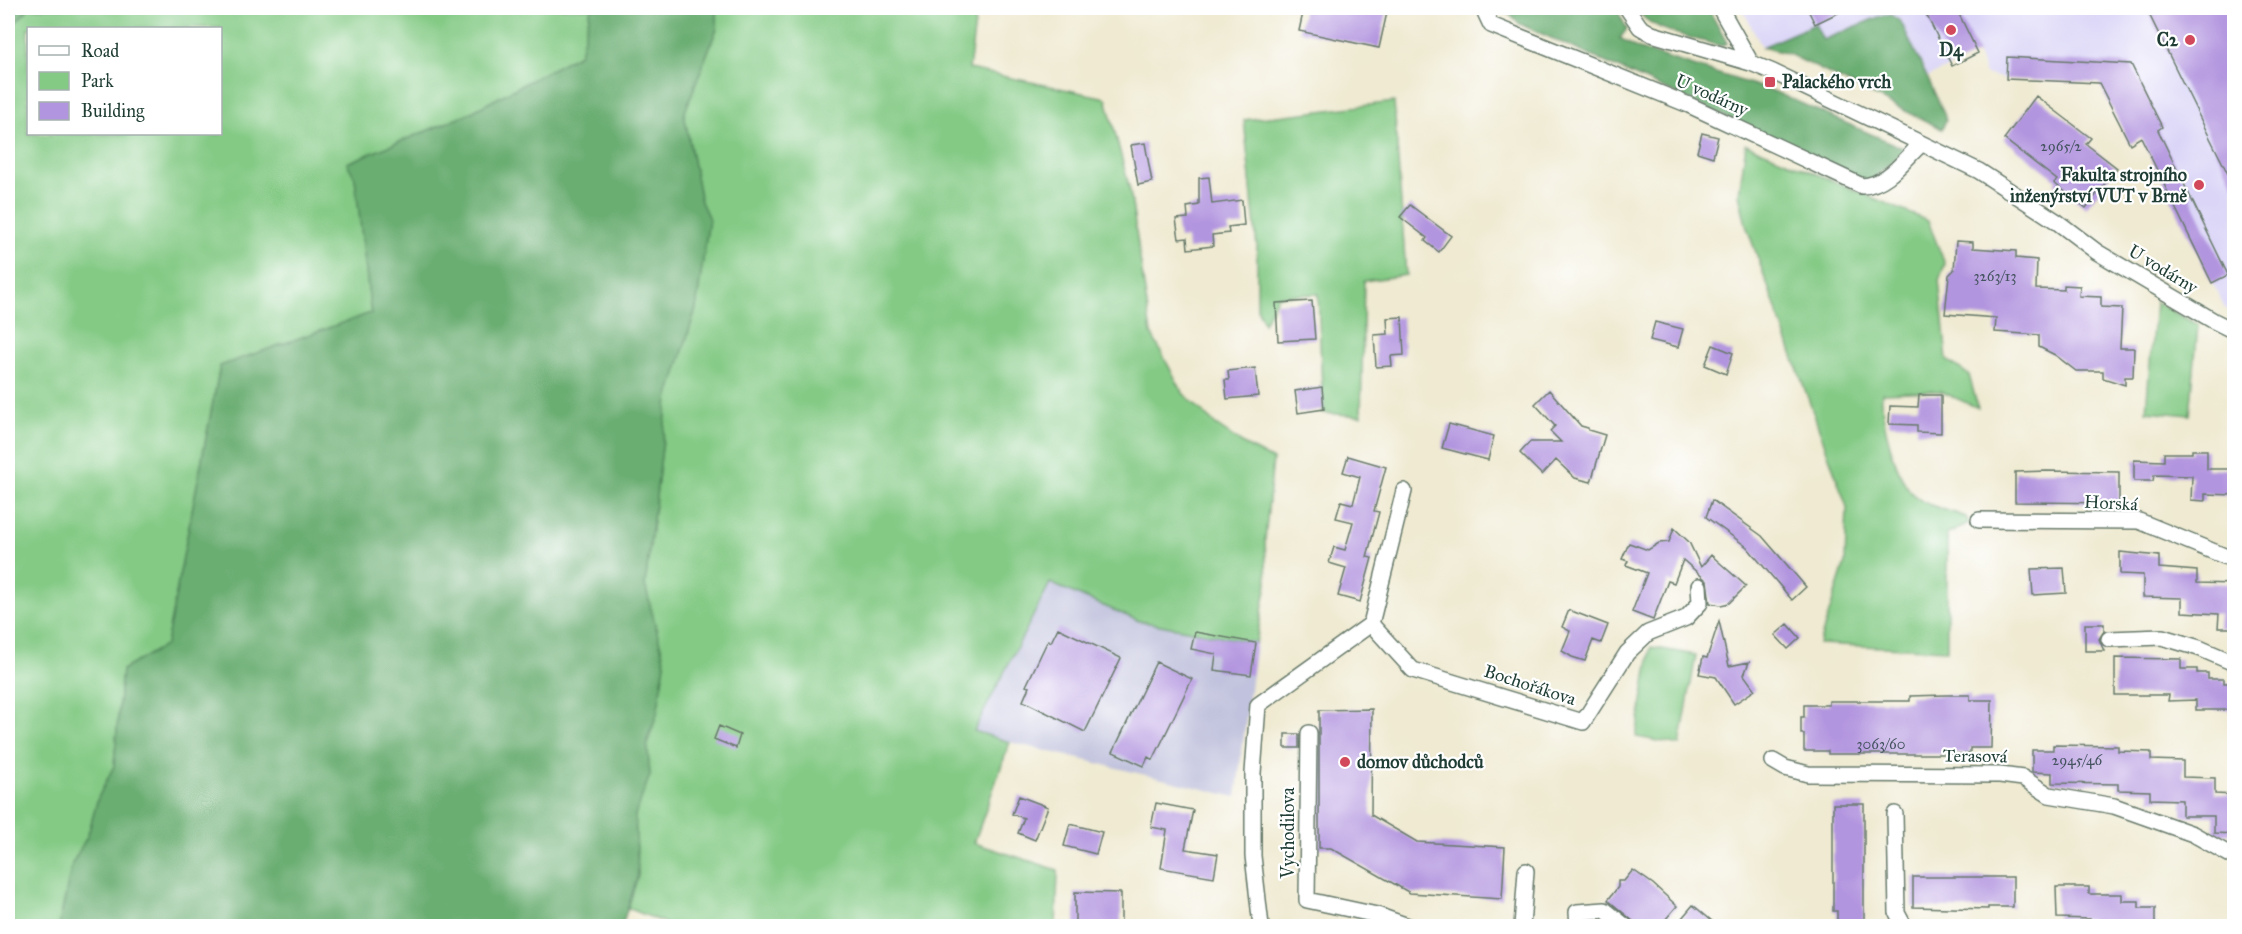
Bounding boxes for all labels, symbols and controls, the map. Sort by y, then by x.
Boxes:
marker: D4 [1944,23,1958,37]
legend [27,27,222,135]
place label: C2 [2157,29,2179,51]
marker: C2 [2183,33,2197,47]
place label: D4 [1939,39,1964,62]
text: Road [81,40,119,62]
street label: U vodárny [1672,69,1752,121]
text: Park [81,70,114,92]
place label: Palackého vrch [1782,71,1892,93]
marker: Palackého vrch [1763,75,1777,89]
text: Building [81,100,145,123]
house number: 2965/2 [2040,137,2082,155]
place label: Fakulta strojního inženýrství VUT v Brně [2010,164,2187,208]
marker: Fakulta strojního inženýrství VUT v Brně [2192,178,2206,192]
street label: U vodárny [2124,240,2202,299]
house number: 3263/13 [1973,267,2017,285]
street label: Horská [2084,491,2139,515]
street label: Bochořákova [1481,660,1579,710]
house number: 3063/60 [1857,735,1905,753]
street label: Terasová [1943,744,2008,768]
place label: domov důchodců [1357,751,1484,773]
house number: 2945/46 [2052,751,2103,769]
marker: domov důchodců [1338,755,1352,769]
street label: Vychodilova [1277,787,1299,880]

